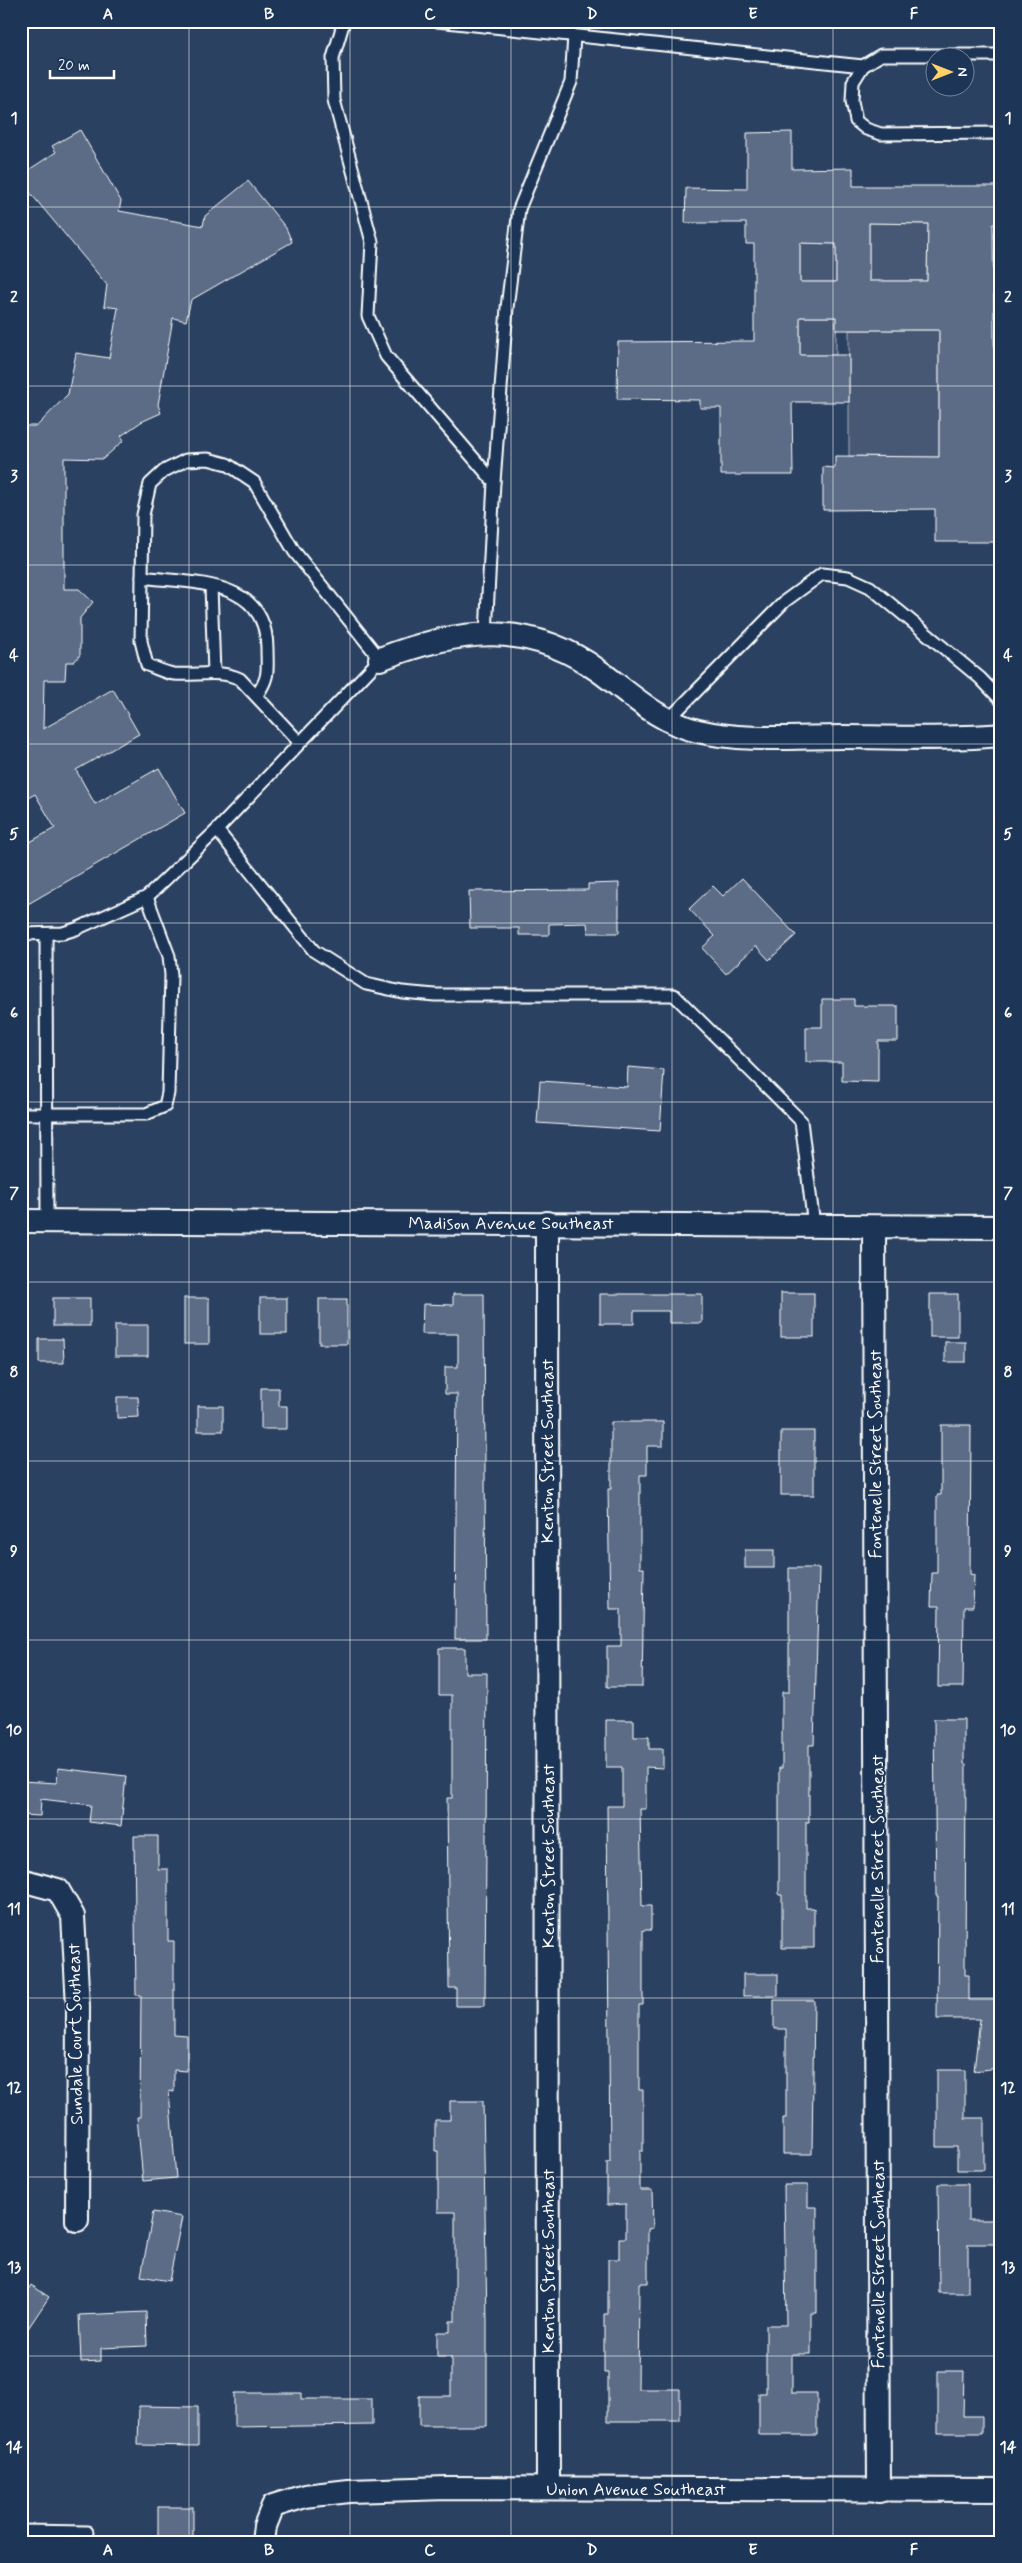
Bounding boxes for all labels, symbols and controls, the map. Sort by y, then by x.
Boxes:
text: A [103,4,113,25]
text: B [264,4,274,25]
text: C [424,4,436,25]
text: D [586,4,598,25]
text: E [748,4,758,25]
text: F [910,4,919,25]
scale bar [50,48,114,80]
north arrow [924,48,974,98]
text: 20 m [58,56,90,76]
text: N [953,67,971,77]
text: 1 [10,108,18,129]
text: 1 [1004,108,1012,129]
text: 2 [10,287,18,308]
text: 2 [1004,287,1012,308]
text: 3 [10,466,18,487]
text: 3 [1004,466,1012,487]
text: 4 [9,645,19,666]
text: 4 [1003,645,1013,666]
text: 5 [9,824,19,845]
text: 5 [1003,824,1013,845]
text: 6 [10,1003,18,1024]
text: 6 [1004,1003,1012,1024]
text: 7 [9,1183,19,1204]
text: 7 [1003,1183,1013,1204]
street label: Madison Avenue Southeast [408,1212,614,1236]
street label: Fontenelle Street Southeast [864,1349,888,1558]
street label: Kenton Street Southeast [536,1358,560,1543]
text: 8 [9,1362,19,1383]
text: 8 [1003,1362,1013,1383]
text: 9 [10,1541,18,1562]
text: 9 [1004,1541,1012,1562]
text: 10 [6,1720,22,1741]
text: 10 [1000,1720,1016,1741]
street label: Fontenelle Street Southeast [866,1754,890,1963]
street label: Kenton Street Southeast [537,1763,561,1948]
text: 11 [7,1899,21,1920]
text: 11 [1001,1899,1015,1920]
street label: Sundale Court Southeast [62,1942,90,2125]
text: 12 [6,2078,22,2099]
text: 12 [1000,2078,1016,2099]
street label: Fontenelle Street Southeast [867,2159,891,2368]
street label: Kenton Street Southeast [537,2168,561,2353]
text: 13 [7,2257,21,2278]
text: 13 [1001,2257,1015,2278]
text: 14 [6,2437,23,2458]
text: 14 [1000,2437,1017,2458]
street label: Union Avenue Southeast [546,2478,726,2502]
text: A [103,2540,113,2561]
text: B [264,2540,274,2561]
text: C [424,2540,436,2561]
text: D [586,2540,598,2561]
text: E [748,2540,758,2561]
text: F [910,2540,919,2561]

